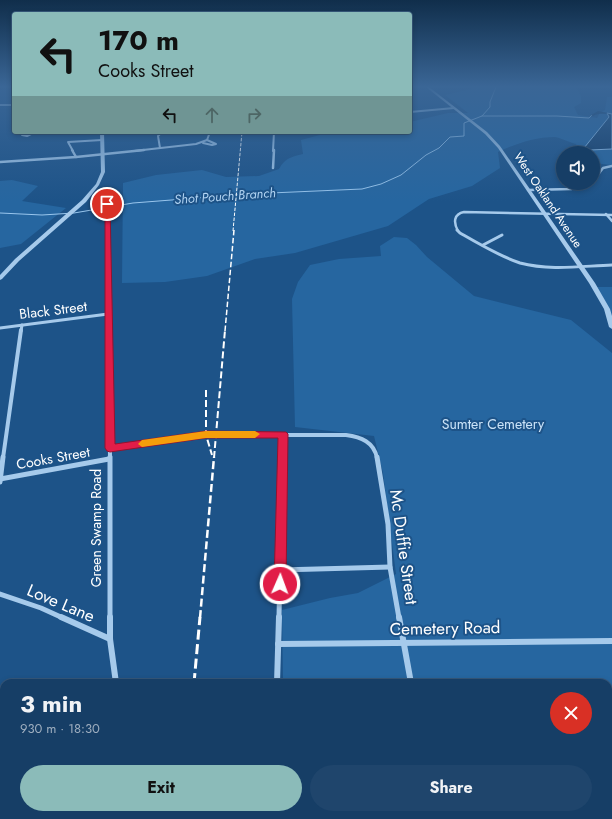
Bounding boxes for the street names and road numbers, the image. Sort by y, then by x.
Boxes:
street label: West Oakland Avenue [509,149,587,251]
street label: Black Street [18,296,89,324]
street label: Cooks Street [15,442,92,474]
street label: Green Swamp Road [86,469,106,587]
street label: Mc Duffie Street [384,488,424,606]
street label: Love Lane [24,578,99,628]
street label: Cemetery Road [389,615,501,641]

